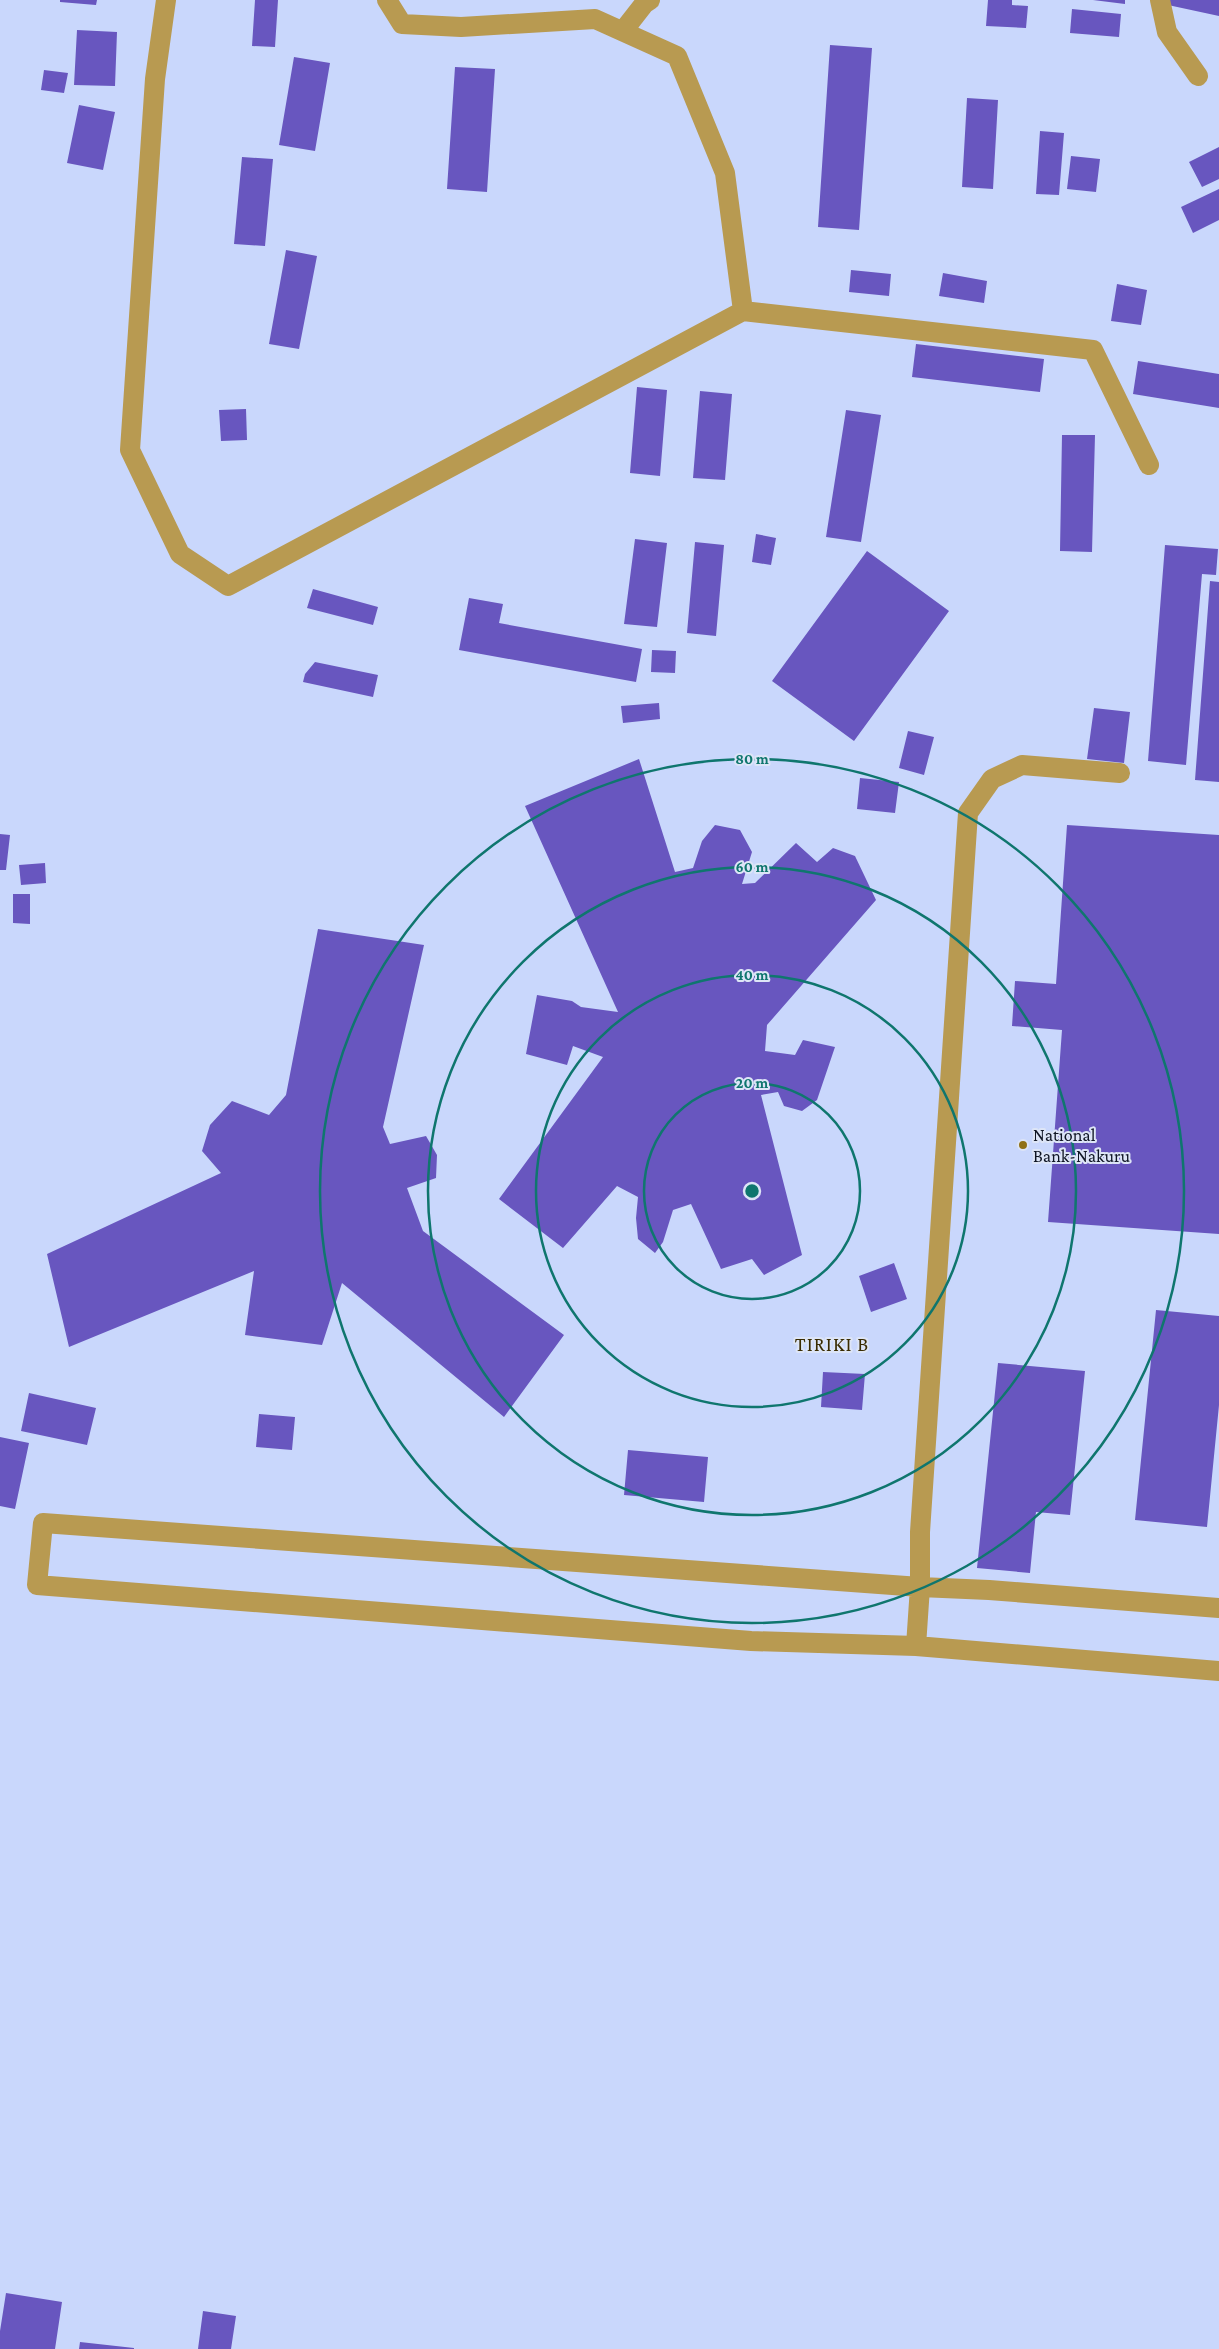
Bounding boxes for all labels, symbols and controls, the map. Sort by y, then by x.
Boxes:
text: 80 m [735,751,769,767]
text: 60 m [736,859,769,875]
text: 40 m [736,967,769,983]
text: 20 m [736,1075,768,1091]
place label: National Bank-Nakuru [1033,1125,1130,1166]
marker: National Bank-Nakuru [1017,1139,1029,1151]
centre of rings [743,1182,761,1200]
district label: TIRIKI B [795,1333,869,1355]

